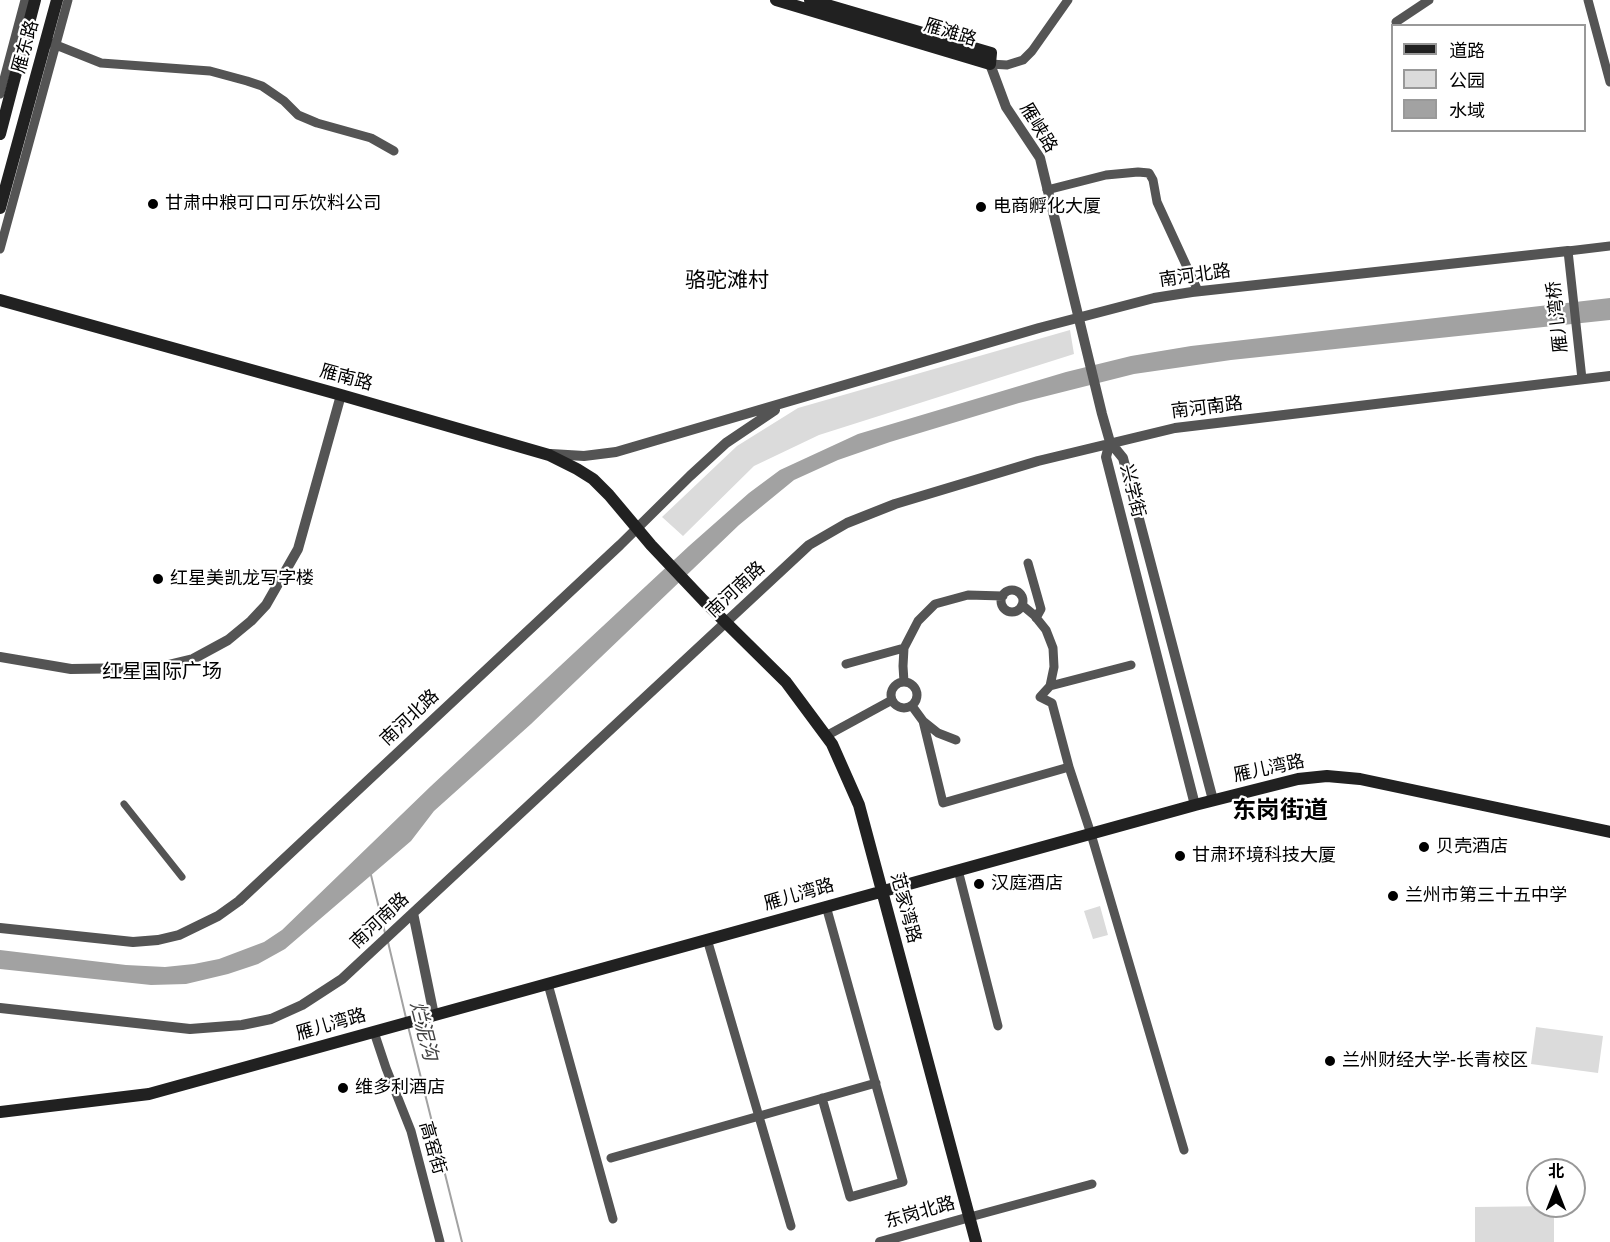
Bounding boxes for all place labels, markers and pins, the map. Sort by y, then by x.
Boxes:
place label: 甘肃中粮可口可乐饮料公司 [165,193,381,215]
place label: 电商孵化大厦 [993,196,1101,218]
marker: 甘肃中粮可口可乐饮料公司 [146,197,160,211]
marker: 电商孵化大厦 [974,200,988,214]
place label: 红星美凯龙写字楼 [170,568,314,590]
marker: 红星美凯龙写字楼 [151,572,165,586]
place label: 贝壳酒店 [1436,836,1508,858]
marker: 贝壳酒店 [1417,840,1431,854]
place label: 甘肃环境科技大厦 [1192,845,1336,867]
marker: 甘肃环境科技大厦 [1173,849,1187,863]
place label: 汉庭酒店 [991,873,1063,895]
marker: 汉庭酒店 [972,877,986,891]
place label: 兰州市第三十五中学 [1405,885,1567,907]
marker: 兰州市第三十五中学 [1386,889,1400,903]
place label: 兰州财经大学-长青校区 [1342,1050,1528,1072]
marker: 兰州财经大学-长青校区 [1323,1054,1337,1068]
place label: 维多利酒店 [355,1077,445,1099]
marker: 维多利酒店 [336,1081,350,1095]

